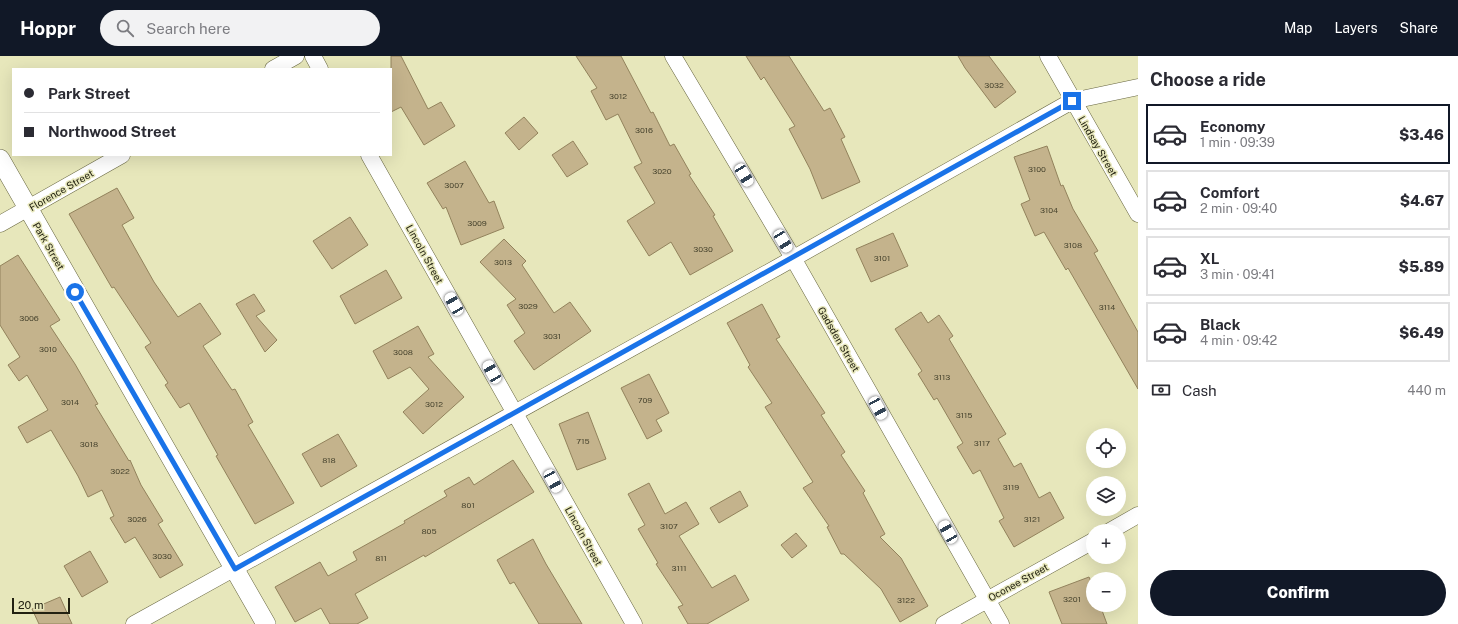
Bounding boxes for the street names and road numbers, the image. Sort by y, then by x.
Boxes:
street label: Lindsay Street [1076,114,1120,178]
street label: Florence Street [27,167,95,213]
street label: Park Street [31,220,67,272]
street label: Lincoln Street [404,222,446,286]
street label: Gadsden Street [816,304,862,374]
street label: Lincoln Street [563,504,605,568]
street label: Oconee Street [986,560,1050,603]

